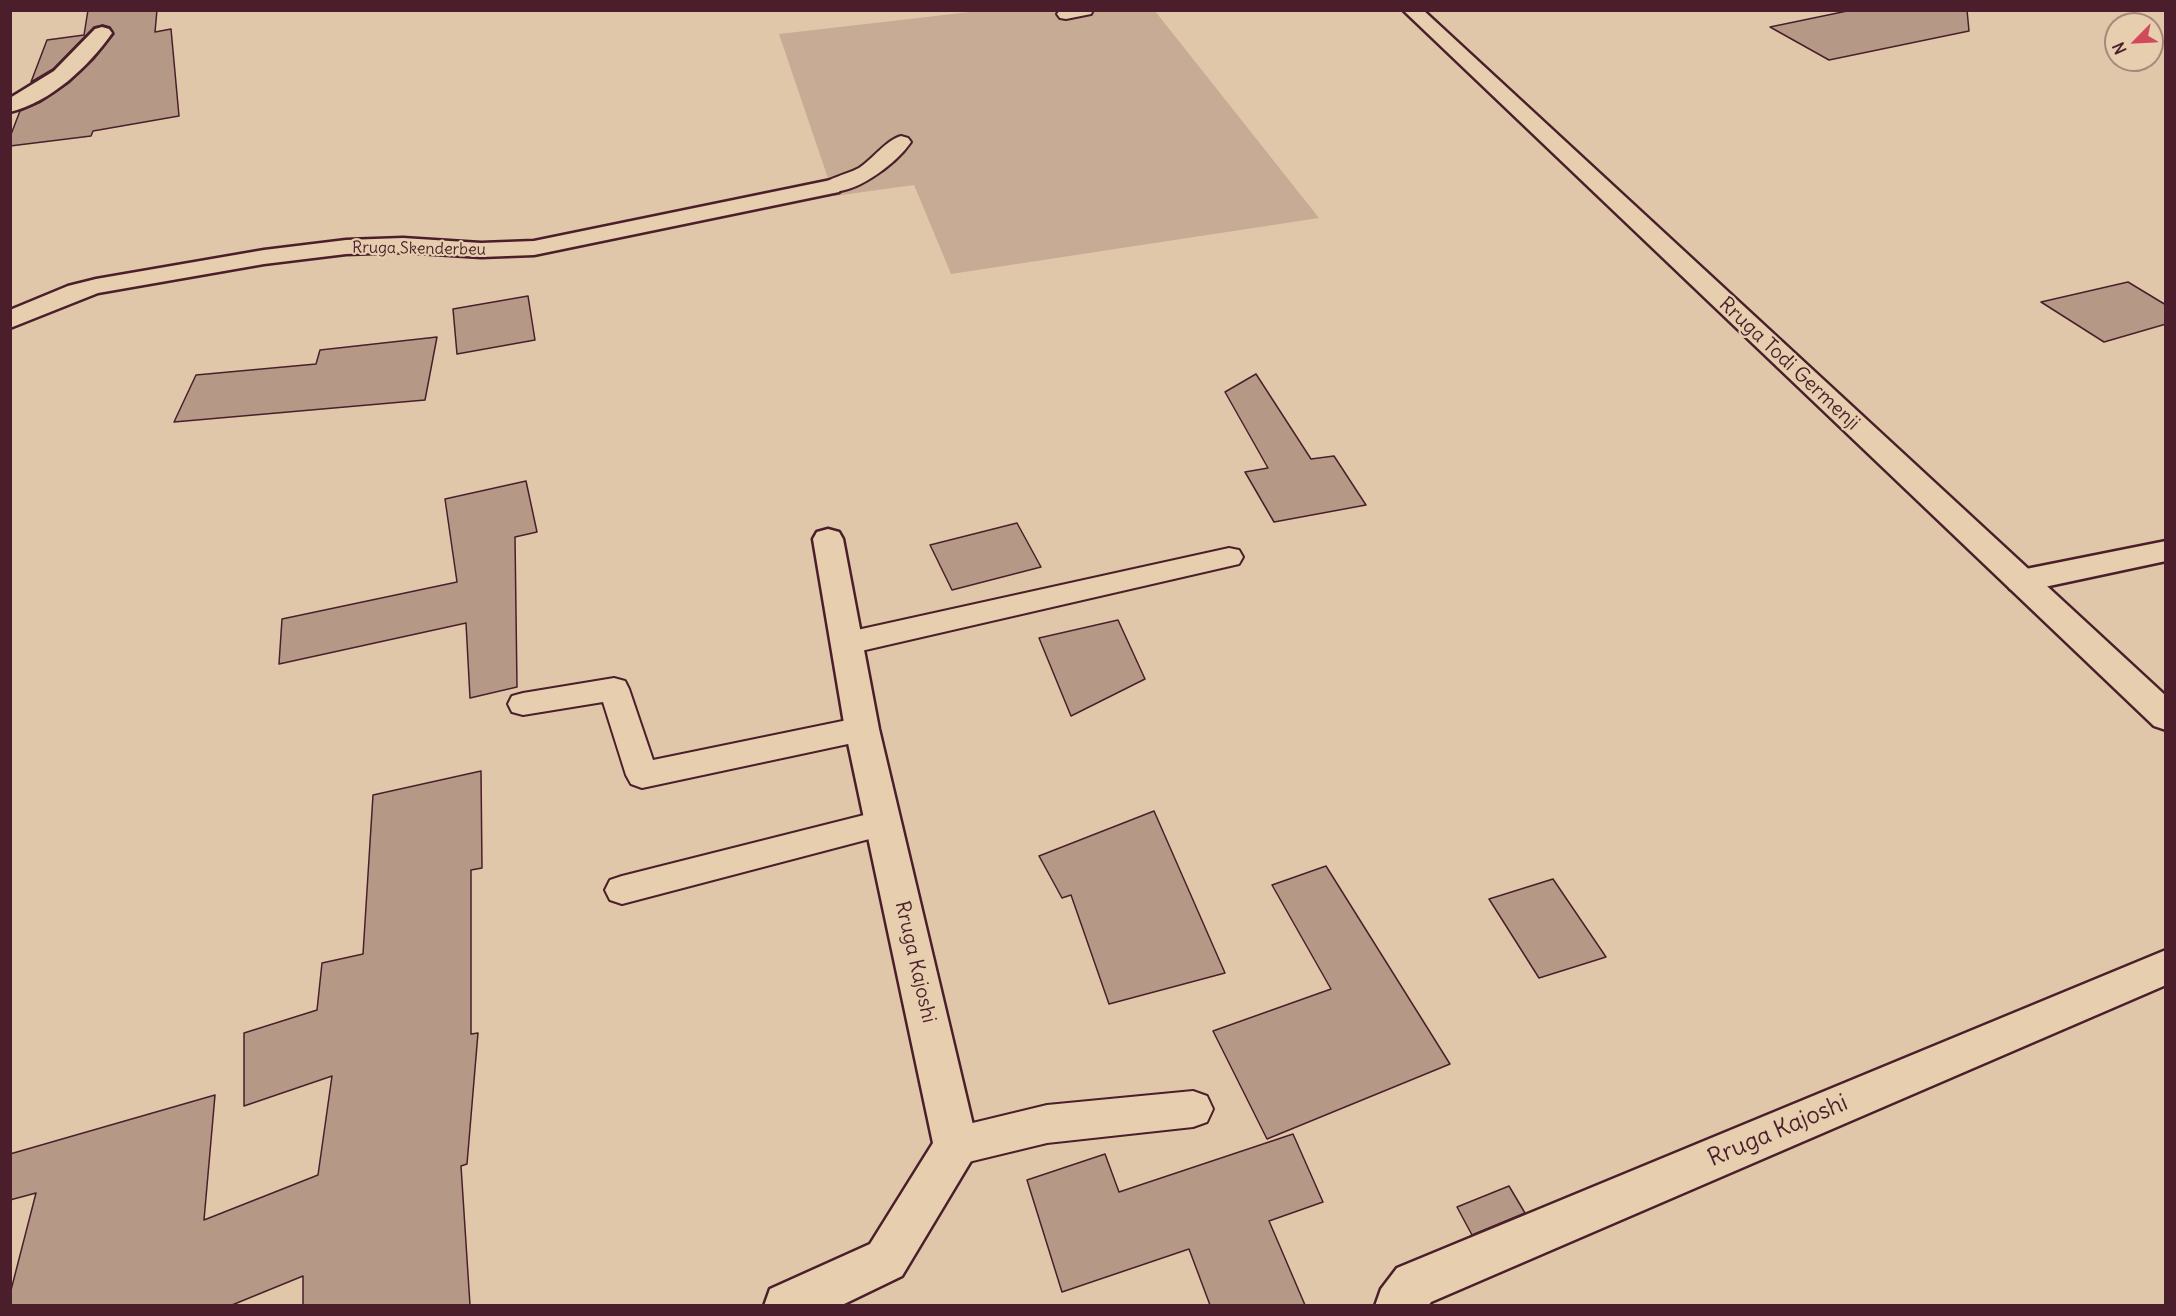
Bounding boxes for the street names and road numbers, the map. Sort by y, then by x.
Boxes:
street label: Rruga Skenderbeu [352,238,486,260]
street label: Rruga Todi Germenji [1714,293,1864,435]
street label: Rruga Kajoshi [889,899,941,1025]
street label: Rruga Kajoshi [1704,1089,1852,1173]

